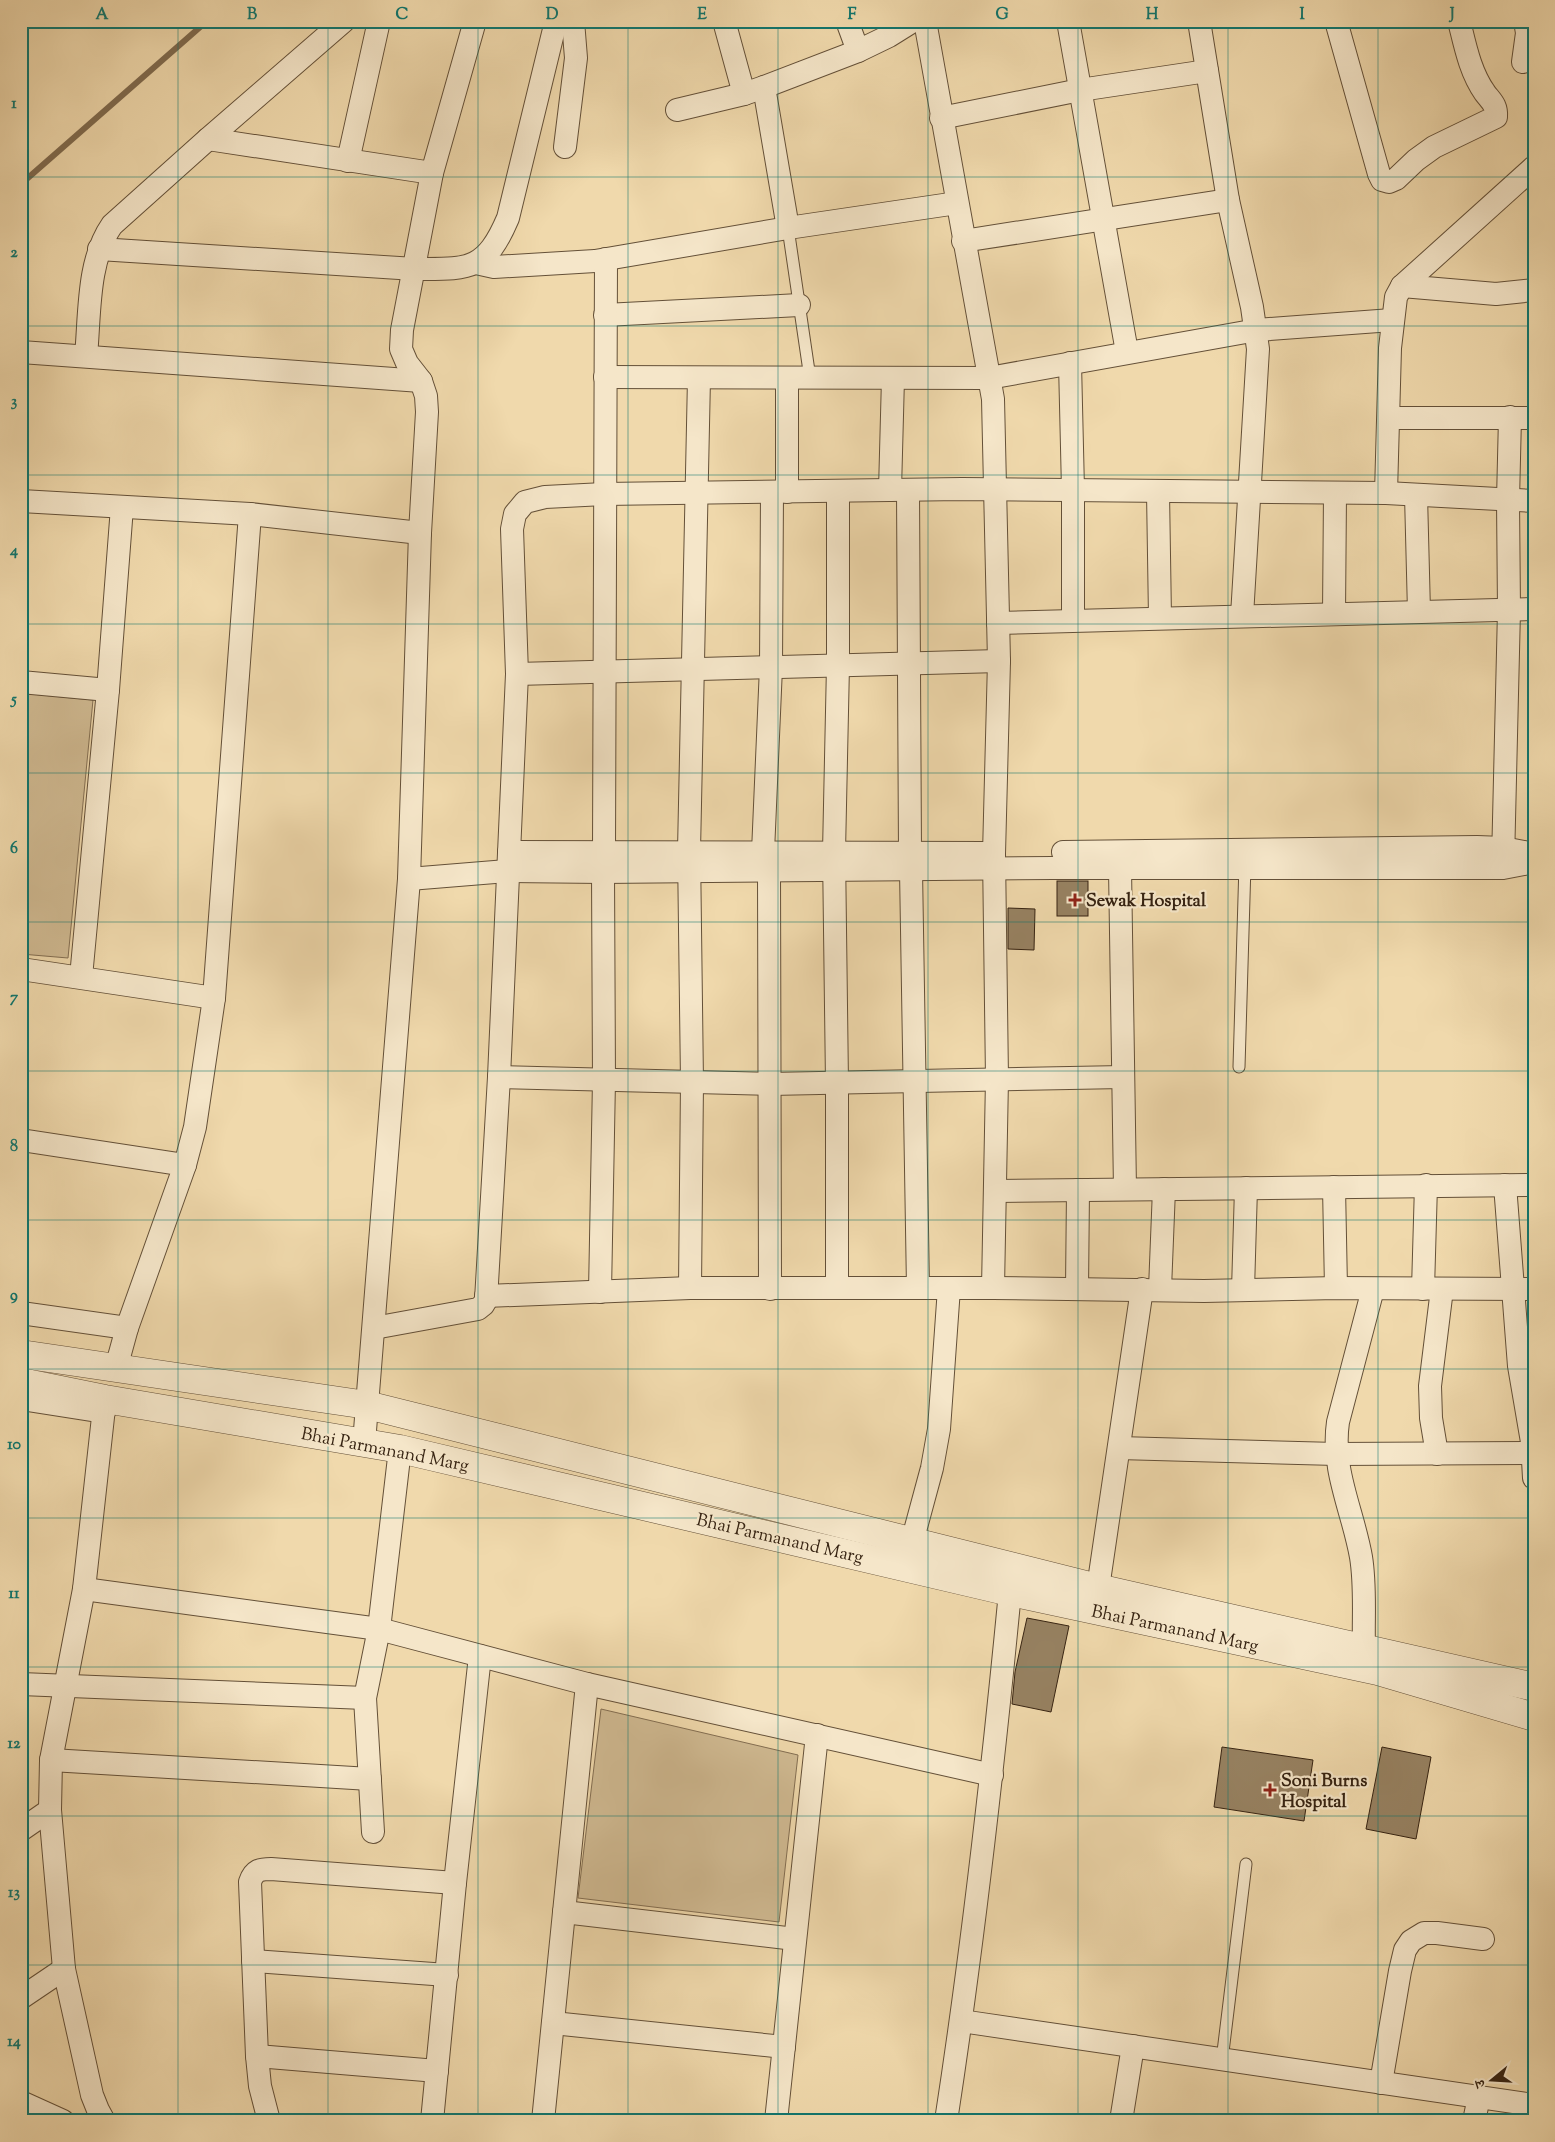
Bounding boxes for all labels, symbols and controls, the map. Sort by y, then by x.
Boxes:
text: A [96,4,109,27]
text: B [247,4,257,27]
text: C [396,4,409,27]
text: D [546,4,559,27]
text: E [697,4,707,27]
text: F [848,4,857,27]
text: G [995,4,1009,27]
text: H [1146,4,1159,27]
text: I [1299,4,1305,27]
text: J [1448,4,1455,27]
text: 1 [11,93,17,116]
text: 2 [10,242,18,265]
text: 3 [11,391,18,414]
text: 4 [9,540,18,563]
text: 5 [9,689,17,712]
text: 6 [10,838,18,861]
place label: Sewak Hospital [1086,889,1207,915]
marker: Sewak Hospital [1068,893,1082,907]
text: 7 [10,987,19,1010]
text: 8 [10,1136,18,1159]
text: 9 [10,1285,18,1308]
street label: Bhai Parmanand Marg [298,1422,471,1480]
text: 10 [7,1434,21,1457]
street label: Bhai Parmanand Marg [694,1508,866,1572]
text: 11 [9,1583,20,1606]
street label: Bhai Parmanand Marg [1089,1600,1261,1660]
text: 12 [8,1733,21,1756]
place label: Soni Burns Hospital [1281,1769,1367,1816]
marker: Soni Burns Hospital [1263,1783,1277,1797]
text: 13 [8,1882,20,1905]
text: 14 [7,2031,21,2054]
north arrow [1468,2054,1518,2104]
text: उ [1471,2076,1492,2091]

